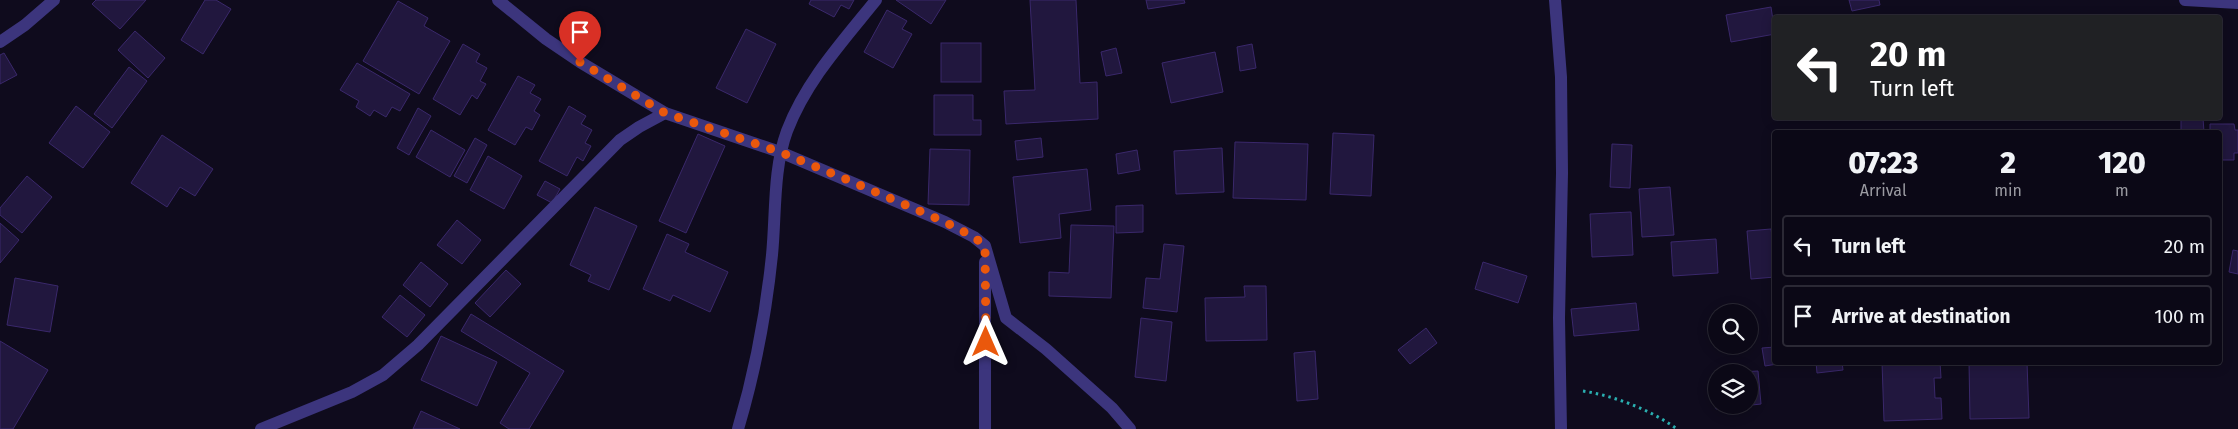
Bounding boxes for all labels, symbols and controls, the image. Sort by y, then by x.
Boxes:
pin [559,11,601,62]
icon: arrive [566,18,594,46]
text: 20 m [1870,33,1946,75]
icon: left [1787,35,1852,100]
text: Turn left [1870,75,1954,102]
text: 07:23 [1848,145,1918,181]
text: 2 [2000,145,2016,181]
text: 120 [2098,145,2146,181]
text: Arrival [1860,181,1907,200]
text: min [1994,181,2022,200]
text: m [2115,181,2129,200]
icon: left [1789,232,1817,260]
text: Turn left [1832,235,1906,258]
text: 20 m [2164,235,2205,258]
icon: arrive [1789,302,1817,330]
map controls [1708,304,1758,414]
button: search [1708,304,1758,354]
text: Arrive at destination [1832,305,2011,328]
text: 100 m [2154,305,2205,328]
position arrow [959,315,1011,367]
button: layers [1708,364,1758,414]

